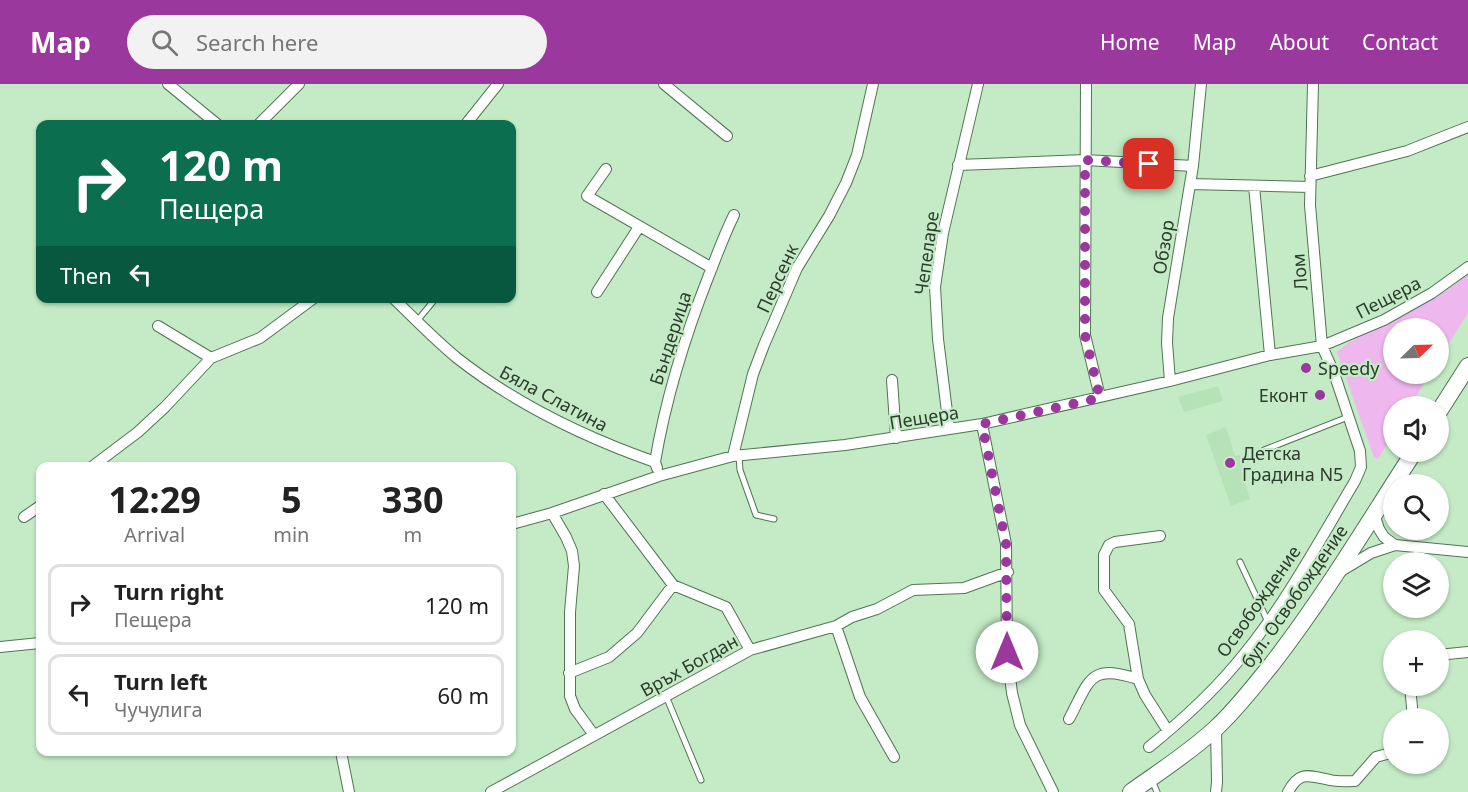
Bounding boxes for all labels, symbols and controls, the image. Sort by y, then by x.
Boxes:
search box [127,15,547,69]
text: Map [30,23,91,61]
icon: search [148,26,181,59]
text: Search here [196,27,318,57]
text: Home [1100,28,1160,56]
text: Map [1193,28,1236,56]
text: About [1269,28,1329,56]
text: Contact [1362,28,1438,56]
text: 120 m [159,136,283,193]
pin [1123,138,1174,189]
icon: right [60,144,138,222]
icon: arrive [1132,147,1165,180]
text: Пещера [159,190,264,227]
street label: Чепеларе [908,210,944,296]
street label: Обзор [1147,218,1179,276]
street label: Персенк [751,239,804,316]
street label: Лом [1285,252,1313,292]
icon: left [124,258,157,291]
text: Then [60,260,112,290]
street label: Пещера [1351,270,1425,324]
street label: Бъндерица [644,288,696,388]
north arrow [1383,318,1449,384]
map controls [1383,318,1449,774]
place label: Speedy [1318,356,1380,380]
street label: Бяла Слатина [496,359,612,437]
marker: Speedy [1299,361,1313,375]
place label: Еконт [1259,383,1309,407]
marker: Еконт [1313,388,1327,402]
button: sound [1383,396,1449,462]
street label: Пещера [887,400,961,434]
place label: Детска Градина N5 [1242,441,1343,486]
marker: Детска Градина N5 [1223,456,1237,470]
button: search [1383,474,1449,540]
text: 12:29 [108,475,201,524]
text: 5 [281,475,302,524]
text: 330 [382,475,444,524]
street label: бул. Освобождение [1236,520,1352,672]
text: Arrival [124,521,185,548]
text: min [273,521,309,548]
text: m [403,521,422,548]
street label: Освобождение [1212,541,1304,661]
button: layers [1383,552,1449,618]
text: Turn right [114,576,224,606]
icon: right [63,588,96,621]
text: 120 m [425,590,489,620]
text: Пещера [114,606,192,633]
position arrow [975,620,1039,684]
street label: Връх Богдан [636,628,742,702]
button: + [1383,630,1449,696]
text: Turn left [114,666,208,696]
icon: left [63,678,96,711]
text: 60 m [438,680,489,710]
text: Чучулига [114,696,203,723]
button: − [1383,708,1449,774]

